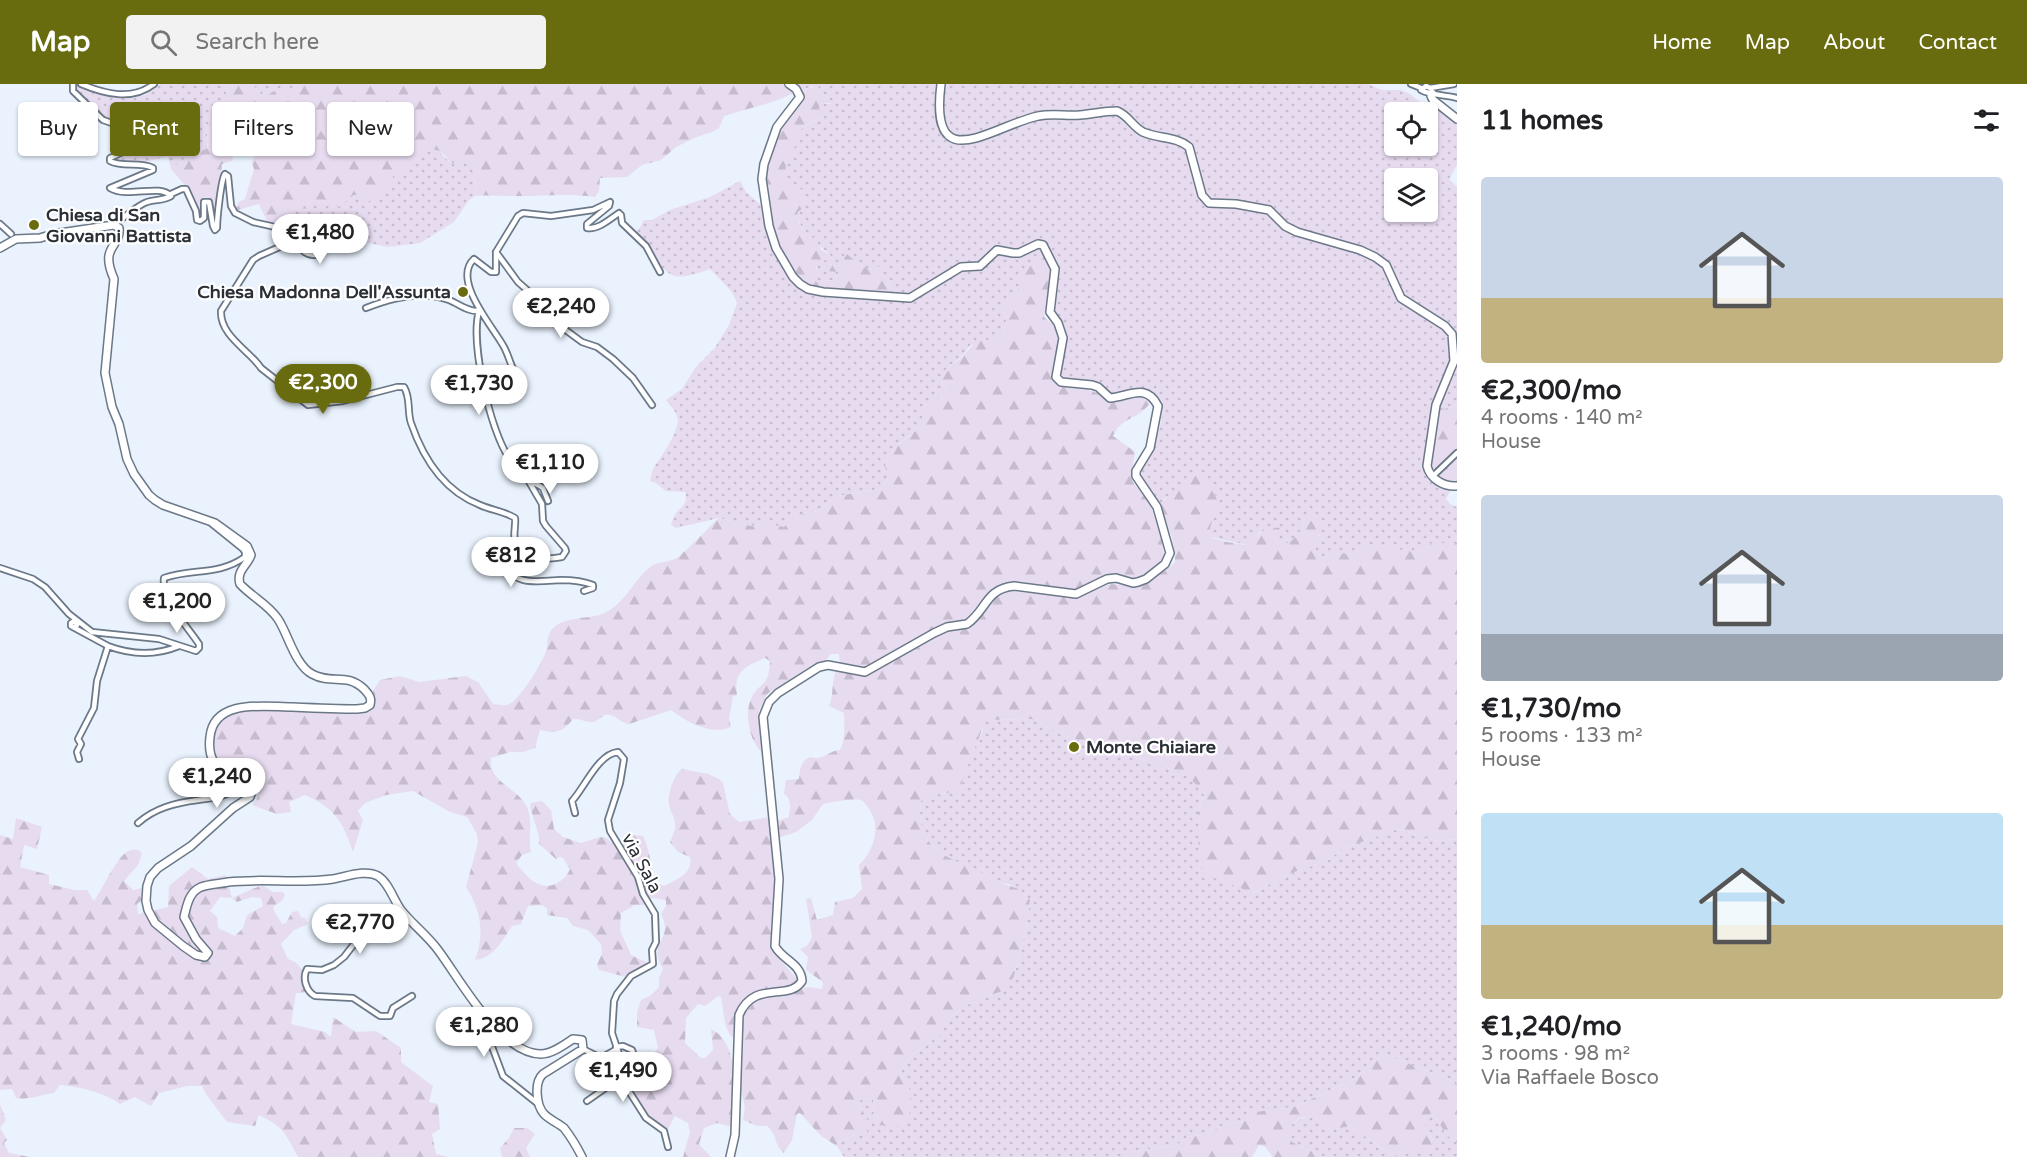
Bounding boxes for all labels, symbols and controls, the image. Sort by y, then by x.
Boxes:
search box [126,15,546,69]
text: Map [30,25,90,59]
icon: search [147,26,180,59]
text: Search here [195,29,319,55]
text: Home [1652,30,1712,55]
text: Map [1745,30,1790,55]
text: About [1823,30,1885,55]
text: Contact [1918,30,1997,55]
chip: Buy [18,102,98,156]
chip: Rent [110,102,200,156]
chip: Filters [212,102,315,156]
chip: New [327,102,414,156]
map controls [1384,102,1438,222]
button: locate [1384,102,1438,156]
icon: filters [1970,104,2003,137]
text: 11 homes [1481,105,1603,136]
button: layers [1384,168,1438,222]
place label: Chiesa di San Giovanni Battista [46,204,192,247]
pin: €1,480 [271,214,369,265]
icon: home [1688,216,1796,324]
marker: Chiesa di San Giovanni Battista [27,218,41,232]
text: €1,480 [286,221,354,245]
place label: Chiesa Madonna Dell'Assunta [197,281,451,303]
marker: Chiesa Madonna Dell'Assunta [456,285,470,299]
pin: €2,240 [512,288,610,339]
text: €2,240 [526,295,596,319]
pin: €2,300 [274,364,372,415]
pin: €1,730 [430,365,528,416]
text: €2,300 [288,371,358,395]
text: €1,730 [445,372,513,396]
text: €2,300/mo [1481,375,1622,406]
text: 4 rooms · 140 m² [1481,406,1643,430]
text: House [1481,430,1541,454]
pin: €1,110 [501,444,599,495]
text: €1,110 [515,451,585,475]
icon: home [1688,534,1796,642]
pin: €812 [475,537,547,588]
text: €812 [485,544,537,568]
pin: €1,200 [128,583,226,634]
text: €1,200 [142,590,212,614]
text: €1,730/mo [1481,693,1621,724]
text: 5 rooms · 133 m² [1481,724,1643,748]
place label: Monte Chiaiare [1086,736,1216,758]
marker: Monte Chiaiare [1067,740,1081,754]
text: House [1481,748,1541,772]
pin: €1,240 [168,758,266,809]
text: €1,240 [182,765,252,789]
street label: via Sala [617,829,667,897]
icon: home [1688,852,1796,960]
pin: €2,770 [311,904,409,955]
text: €2,770 [326,911,394,935]
pin: €1,280 [435,1007,533,1058]
text: €1,240/mo [1481,1011,1622,1042]
text: €1,280 [449,1014,519,1038]
text: 3 rooms · 98 m² [1481,1042,1630,1066]
pin: €1,490 [574,1052,672,1103]
text: €1,490 [589,1059,657,1083]
text: Via Raffaele Bosco [1481,1066,1659,1090]

